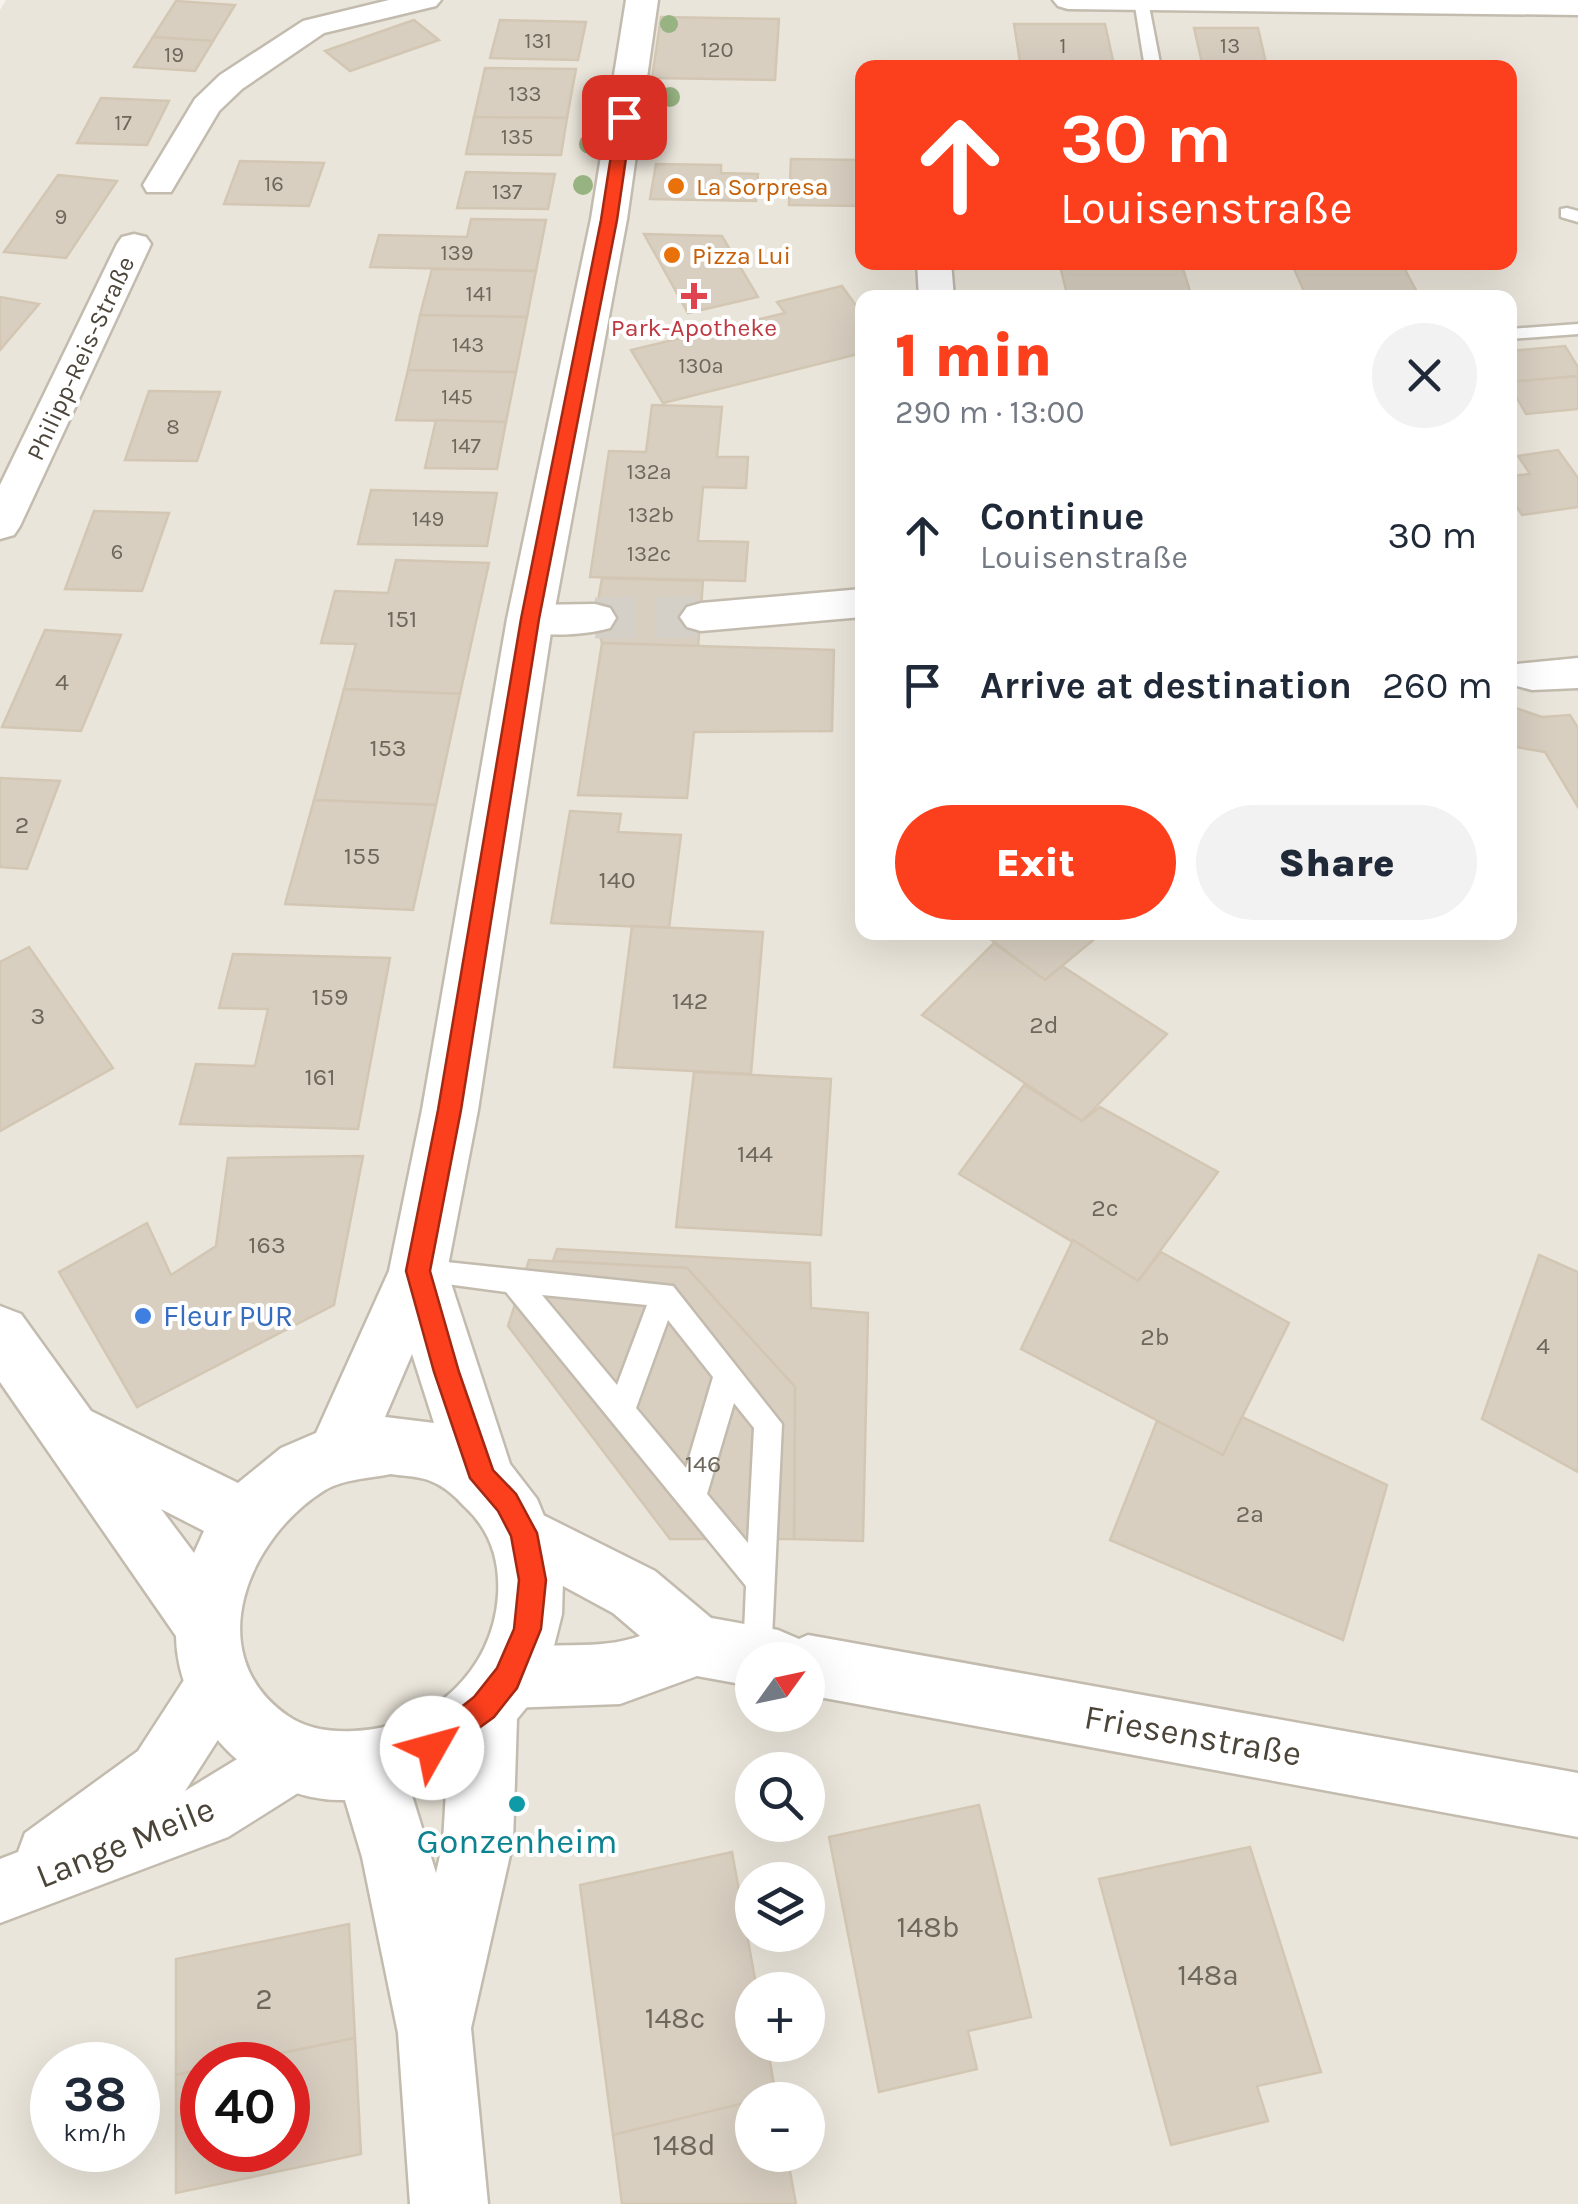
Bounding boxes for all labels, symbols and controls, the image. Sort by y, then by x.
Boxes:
house number: 131 [524,28,552,54]
house number: 1 [1059,33,1067,59]
house number: 13 [1220,33,1240,59]
house number: 120 [700,37,734,63]
house number: 19 [164,42,184,68]
pin [582,75,667,160]
house number: 133 [508,81,542,107]
icon: arrive [597,90,652,145]
text: 30 m [1060,98,1232,180]
icon: ahead [895,100,1025,230]
house number: 17 [114,110,132,136]
house number: 135 [501,124,533,150]
house number: 16 [264,171,284,197]
place label: La Sorpresa [696,172,829,201]
marker: La Sorpresa [665,175,687,197]
house number: 137 [492,179,522,205]
text: Louisenstraße [1060,182,1353,234]
house number: 9 [55,204,67,230]
house number: 139 [440,240,474,266]
place label: Pizza Lui [692,241,791,270]
marker: Pizza Lui [661,244,683,266]
street label: Philipp-Reis-Straße [20,252,140,465]
house number: 141 [466,281,492,307]
marker: Park-Apotheke [683,285,705,307]
place label: Park-Apotheke [611,313,777,342]
text: 1 min [895,321,1052,391]
button: close [1372,323,1477,428]
house number: 143 [452,332,484,358]
house number: 130a [678,353,724,379]
house number: 145 [441,384,473,410]
text: 290 m · 13:00 [895,394,1084,431]
house number: 8 [166,414,180,440]
house number: 147 [451,433,481,459]
house number: 132a [626,459,672,485]
text: Continue [980,494,1144,539]
house number: 132b [628,502,674,528]
house number: 149 [412,506,444,532]
icon: ahead [895,508,950,563]
text: 30 m [1387,513,1477,558]
house number: 6 [111,539,123,565]
text: Louisenstraße [980,539,1188,576]
house number: 132c [627,541,671,567]
house number: 151 [387,604,417,633]
icon: arrive [895,658,950,713]
text: Arrive at destination [980,663,1352,708]
text: 260 m [1382,663,1493,708]
house number: 4 [55,667,69,696]
house number: 153 [369,733,407,762]
button: Exit [895,805,1176,920]
button: Share [1196,805,1477,920]
house number: 2 [15,810,29,839]
house number: 155 [344,841,380,870]
house number: 140 [598,865,636,894]
house number: 159 [312,982,348,1011]
house number: 142 [672,986,708,1015]
house number: 3 [31,1001,45,1030]
house number: 2d [1029,1010,1059,1039]
house number: 161 [305,1062,335,1091]
house number: 144 [737,1139,773,1168]
house number: 2c [1091,1193,1119,1222]
house number: 163 [248,1230,286,1259]
place label: Fleur PUR [163,1298,293,1334]
marker: Fleur PUR [132,1305,154,1327]
house number: 2b [1140,1322,1170,1351]
house number: 4 [1536,1331,1550,1360]
house number: 146 [685,1449,721,1478]
house number: 2a [1236,1499,1264,1528]
north arrow [735,1642,825,1732]
map controls [735,1642,825,2172]
position arrow [380,1696,484,1800]
street label: Friesenstraße [1081,1696,1305,1775]
button: search [735,1752,825,1842]
street label: Lange Meile [30,1788,220,1897]
marker: Gonzenheim [506,1793,528,1815]
place label: Gonzenheim [417,1821,617,1862]
button: layers [735,1862,825,1952]
house number: 148b [897,1909,959,1945]
house number: 148a [1177,1957,1239,1993]
button: + [735,1972,825,2062]
house number: 2 [255,1981,273,2017]
house number: 148c [645,2000,705,2036]
speed limit sign: 40 [180,2042,310,2172]
text: 38 [63,2065,127,2124]
button: − [735,2082,825,2172]
text: km/h [63,2118,127,2147]
house number: 148d [653,2127,715,2163]

